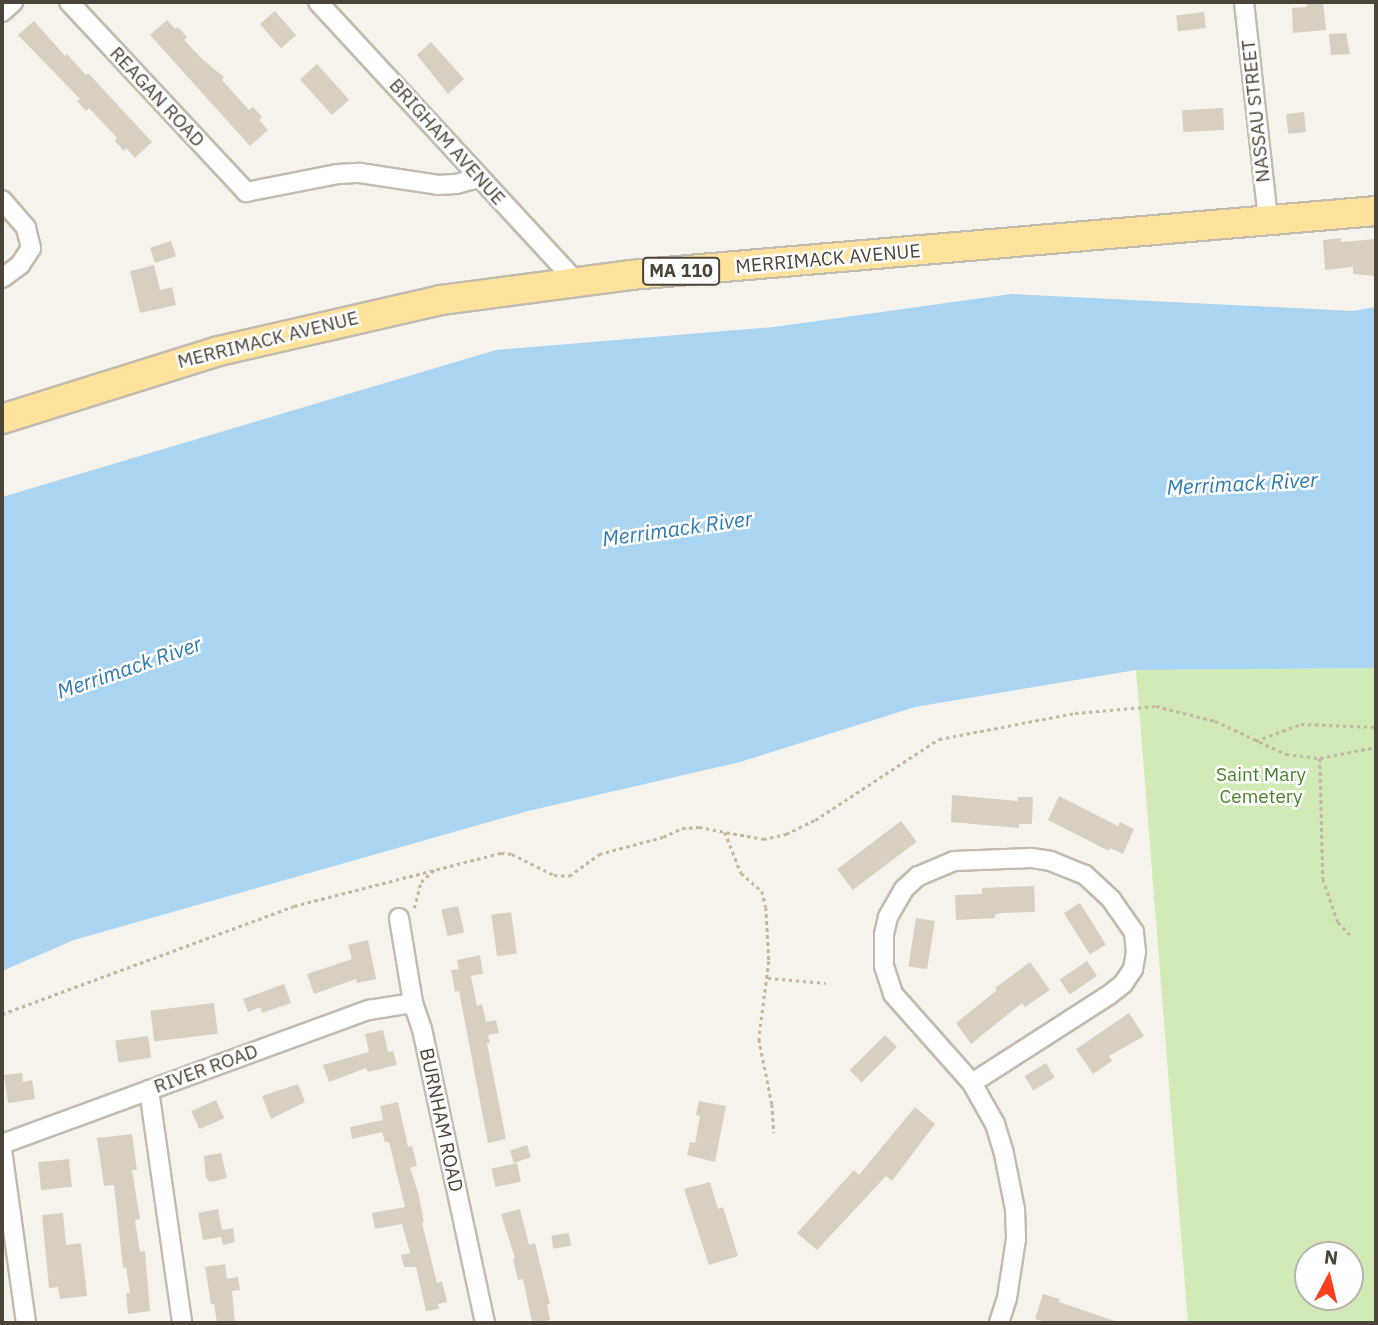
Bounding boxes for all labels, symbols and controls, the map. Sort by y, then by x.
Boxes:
street label: NASSAU STREET [1237,38,1275,184]
street label: REAGAN ROAD [105,42,209,152]
street label: BRIGHAM AVENUE [384,74,510,210]
street label: MERRIMACK AVENUE [735,240,921,278]
road number: MA 110 [641,256,721,286]
street label: MERRIMACK AVENUE [175,306,361,374]
water label: Merrimack River [1166,466,1318,500]
water label: Merrimack River [600,505,754,551]
water label: Merrimack River [53,630,205,704]
park label: Saint Mary Cemetery [1216,764,1306,808]
street label: RIVER ROAD [151,1040,261,1098]
street label: BURNHAM ROAD [415,1046,467,1194]
north arrow [1294,1241,1364,1311]
text: N [1323,1244,1340,1270]

